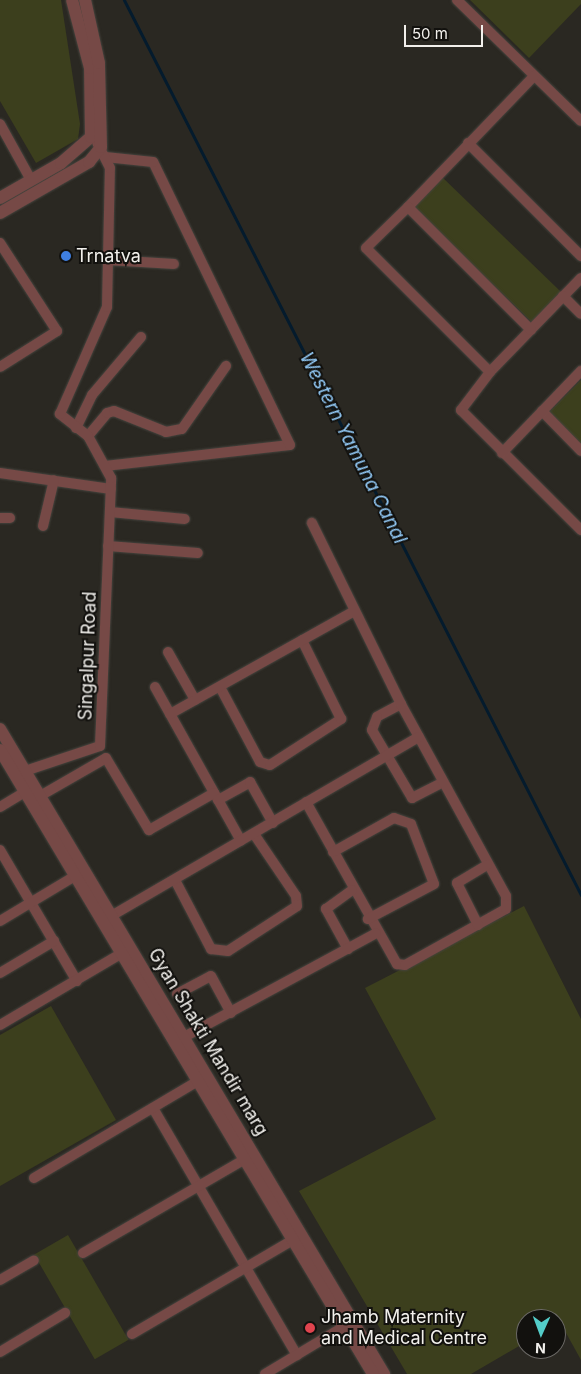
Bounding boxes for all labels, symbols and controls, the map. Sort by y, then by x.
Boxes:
scale bar [406,15,485,47]
text: 50 m [412,24,448,43]
place label: Trnatva [76,245,141,267]
marker: Trnatva [60,250,72,262]
water label: Western Yamuna Canal [295,348,411,548]
street label: Singalpur Road [75,591,101,721]
street label: Gyan Shakti Mandir marg [144,945,272,1139]
place label: Jhamb Maternity and Medical Centre [321,1307,487,1350]
north arrow [516,1309,566,1359]
marker: Jhamb Maternity and Medical Centre [303,1321,317,1335]
text: N [535,1340,546,1357]

